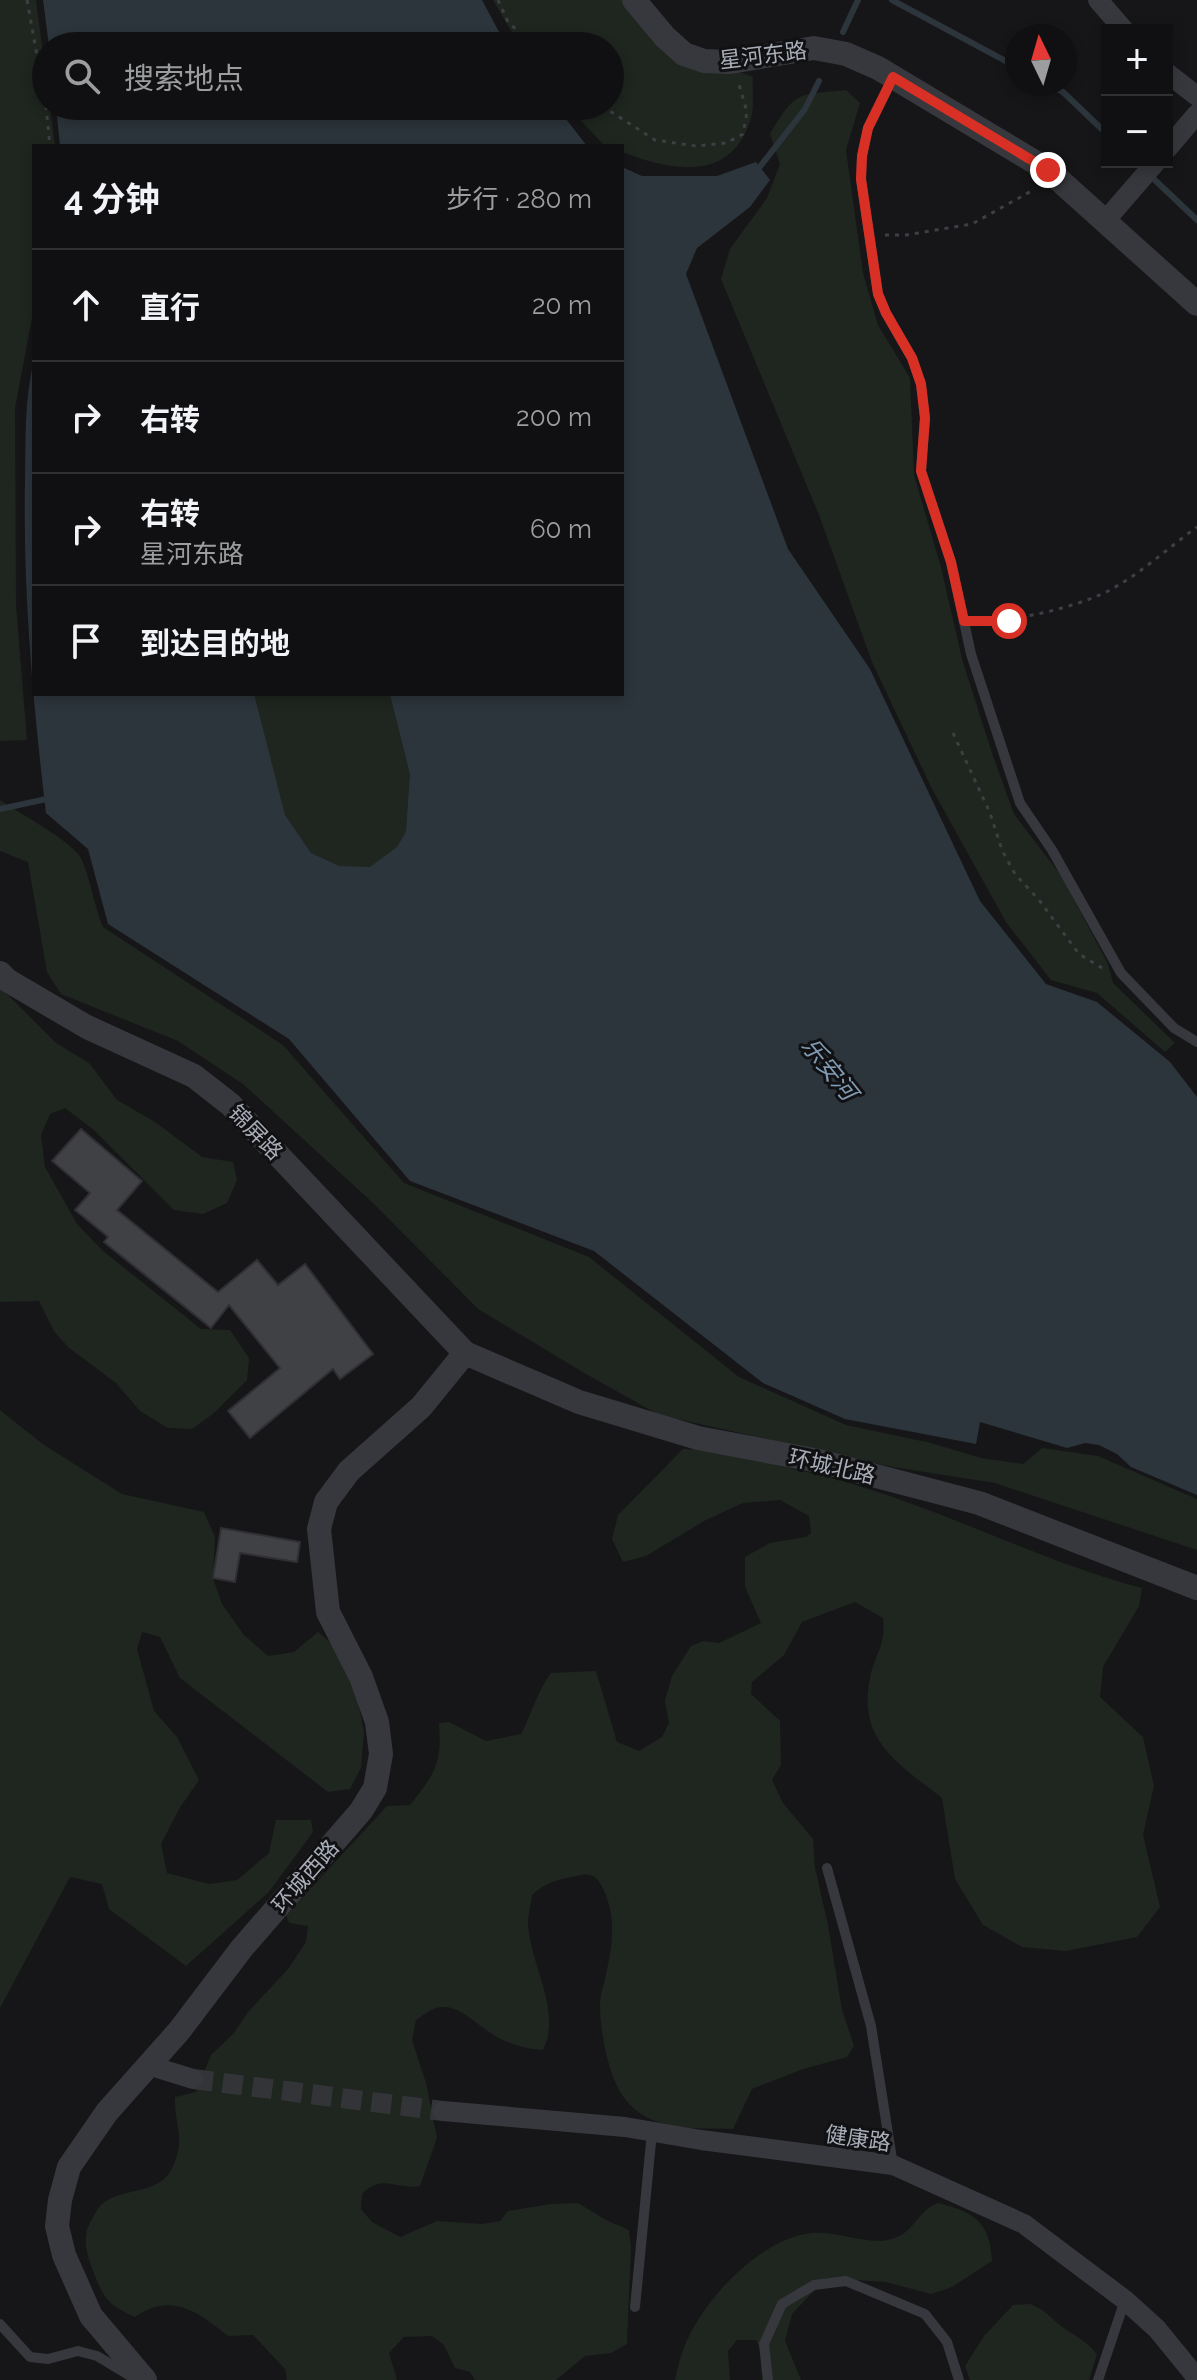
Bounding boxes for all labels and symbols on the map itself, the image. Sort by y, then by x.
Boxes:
north arrow [1005,24,1077,96]
street label: 星河东路 [718,37,808,73]
route end [1030,152,1066,188]
route start [991,603,1027,639]
water label: 乐安河 [795,1032,866,1109]
street label: 锦屏路 [224,1099,288,1165]
street label: 环城北路 [786,1443,878,1489]
street label: 环城西路 [266,1834,344,1918]
street label: 健康路 [824,2121,892,2155]

